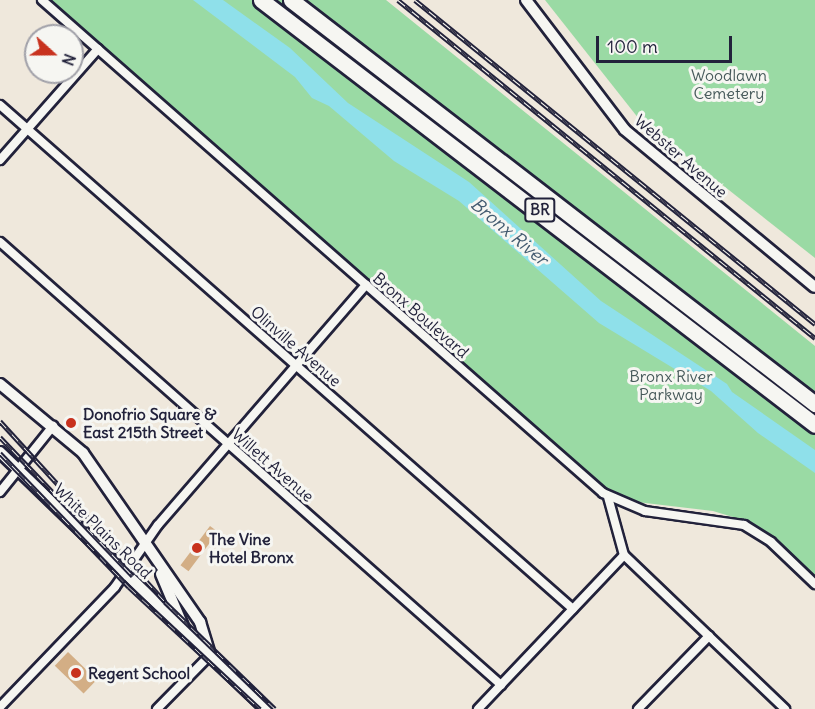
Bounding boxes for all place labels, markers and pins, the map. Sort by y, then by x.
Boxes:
place label: Donofrio Square & East 215th Street [83,404,217,442]
marker: Donofrio Square & East 215th Street [64,416,78,430]
place label: The Vine Hotel Bronx [209,529,294,567]
marker: The Vine Hotel Bronx [190,541,204,555]
place label: Regent School [88,663,190,683]
marker: Regent School [69,666,83,680]

